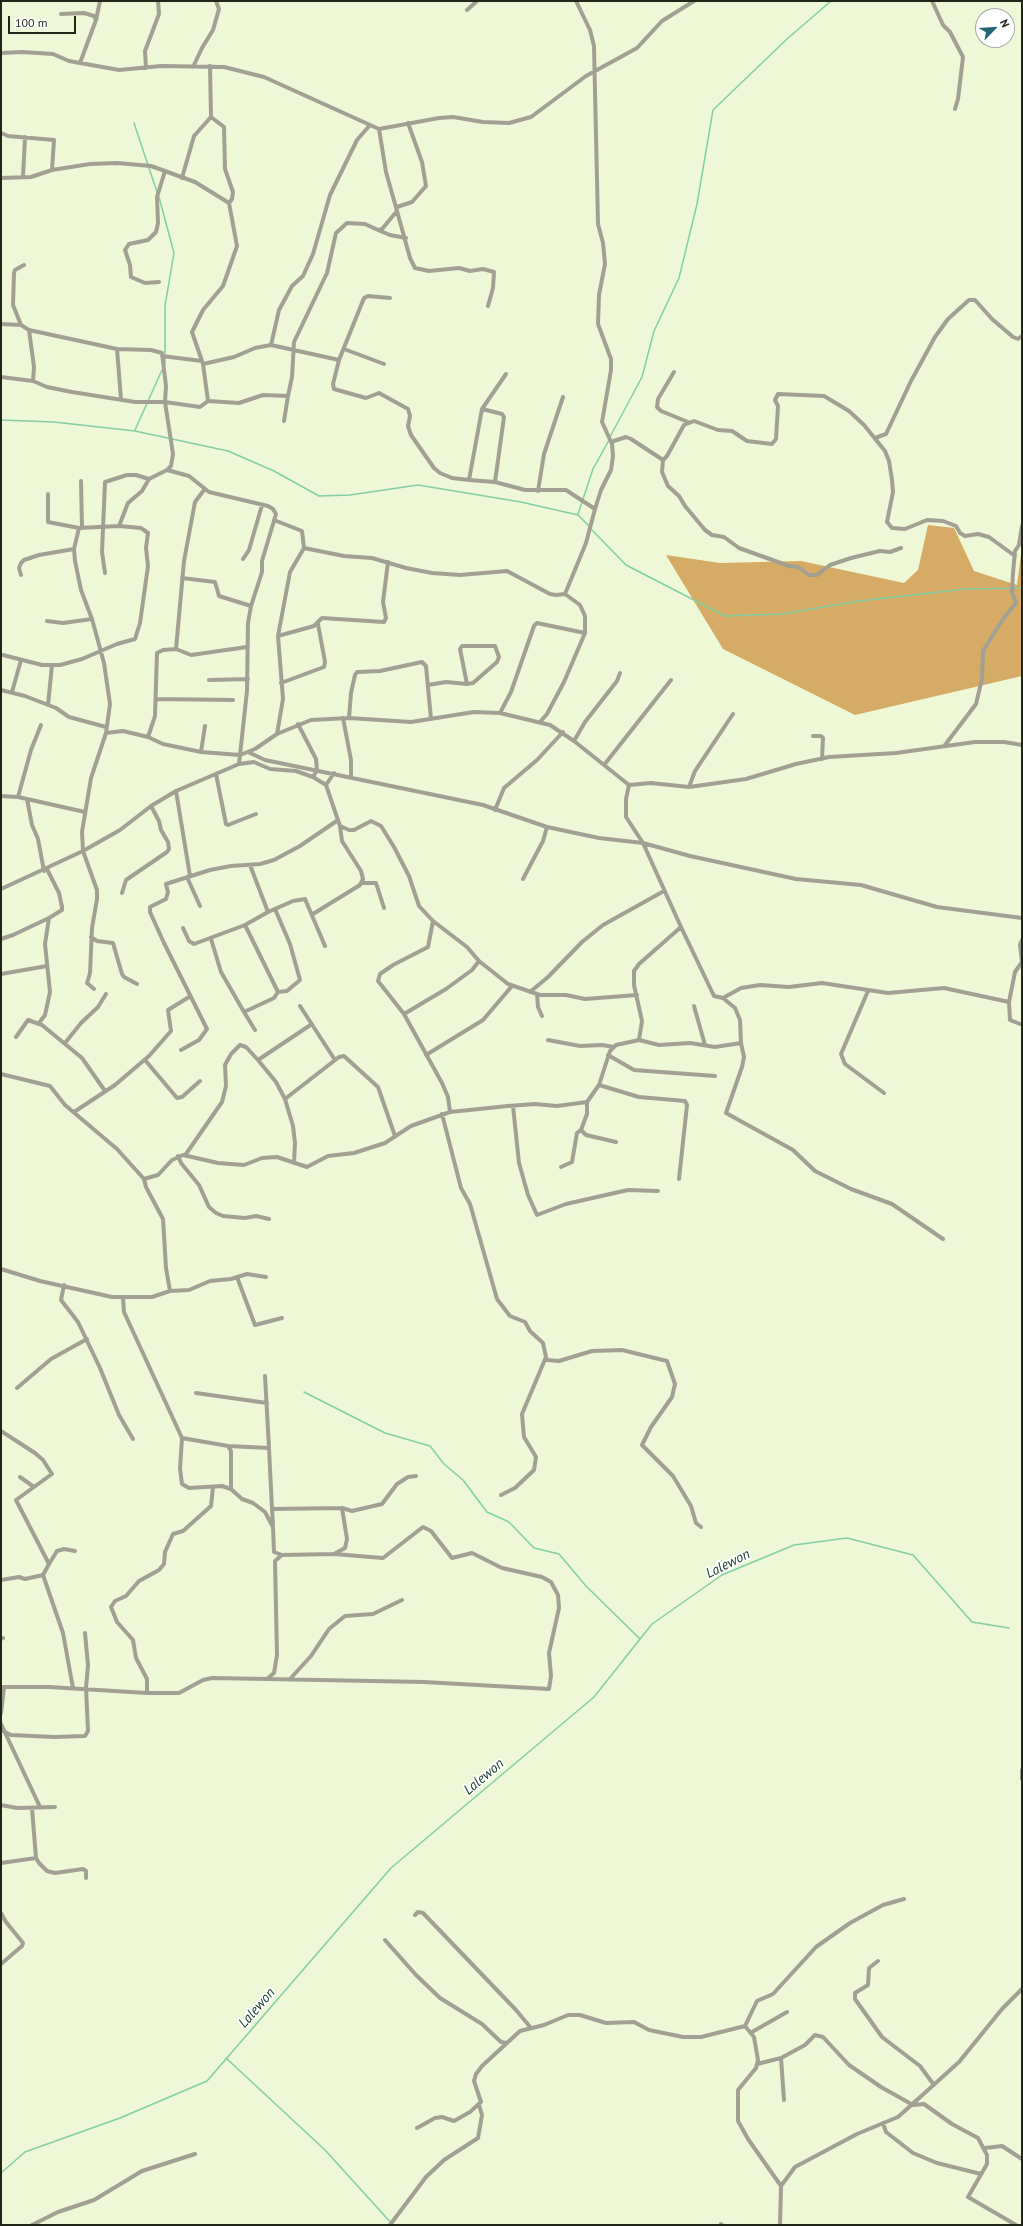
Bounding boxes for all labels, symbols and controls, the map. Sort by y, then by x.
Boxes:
scale bar [10,8,78,34]
north arrow [975,8,1015,48]
text: 100 m [15,15,48,30]
text: N [997,17,1013,30]
water label: Lalewon [703,1546,753,1582]
water label: Lalewon [460,1755,508,1799]
water label: Lalewon [235,1985,279,2031]

